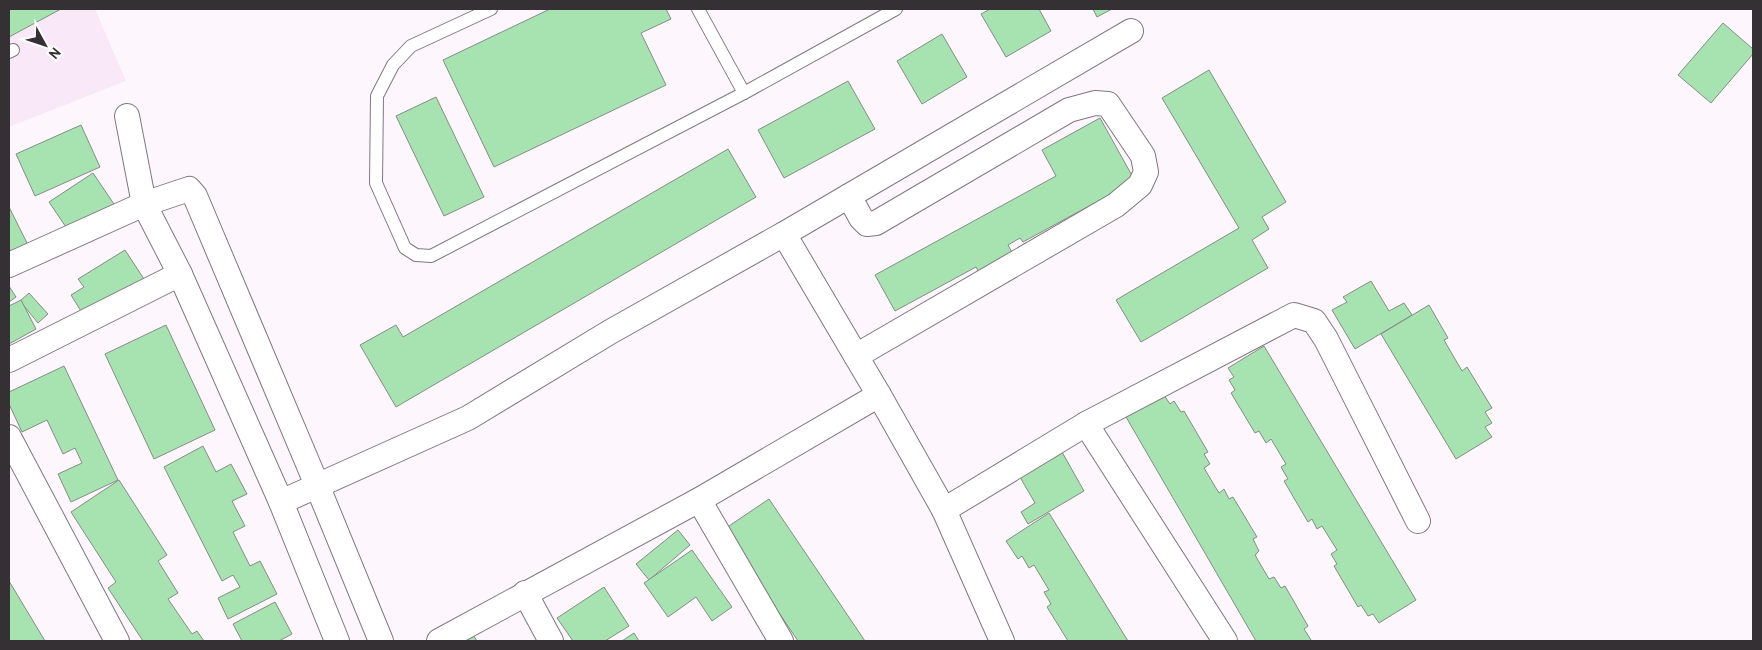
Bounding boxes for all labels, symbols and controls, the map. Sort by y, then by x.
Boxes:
north arrow [20,20,70,70]
text: N [44,43,64,62]

